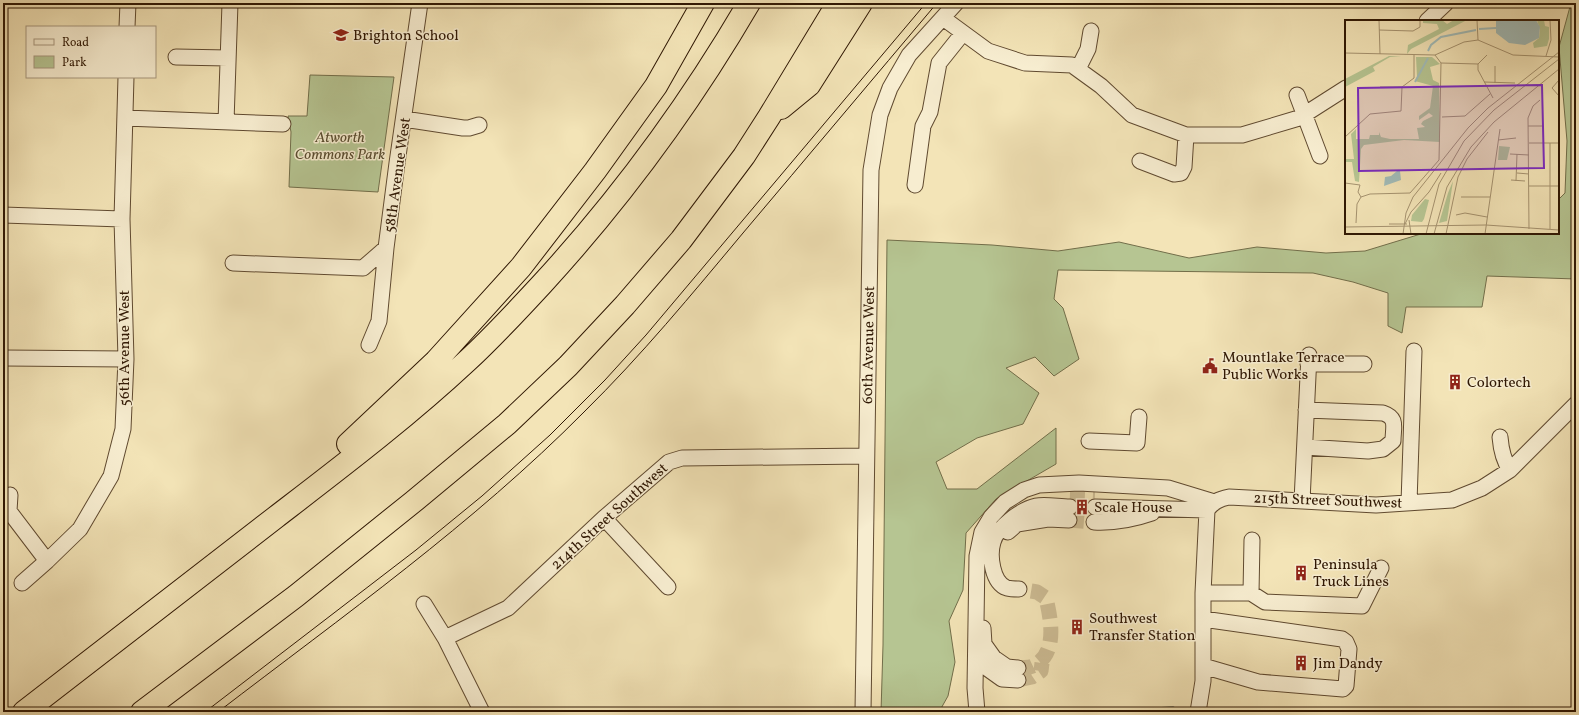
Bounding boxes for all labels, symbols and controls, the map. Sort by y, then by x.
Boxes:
inset map [1345,20,1559,234]
legend [26,26,156,78]
school or university icon: Brighton School [332,26,350,44]
place label: Brighton School [353,26,459,47]
text: Road [62,35,89,51]
text: Park [62,55,87,71]
street label: 58th Avenue West [380,116,417,234]
park label: Atworth Commons Park [295,128,385,166]
street label: 60th Avenue West [858,286,881,404]
street label: 56th Avenue West [115,290,136,406]
place label: Mountlake Terrace Public Works [1222,348,1345,386]
public building icon: Mountlake Terrace Public Works [1201,357,1219,375]
building icon: Colortech [1446,373,1464,391]
place label: Colortech [1467,373,1531,394]
street label: 214th Street Southwest [547,459,673,575]
street label: 215th Street Southwest [1253,488,1403,515]
building icon: Scale House [1073,498,1091,516]
place label: Scale House [1094,498,1172,519]
place label: Peninsula Truck Lines [1313,555,1389,593]
building icon: Peninsula Truck Lines [1292,564,1310,582]
place label: Southwest Transfer Station [1089,609,1195,647]
building icon: Southwest Transfer Station [1068,618,1086,636]
building icon: Jim Dandy [1292,654,1310,672]
place label: Jim Dandy [1313,654,1383,675]

